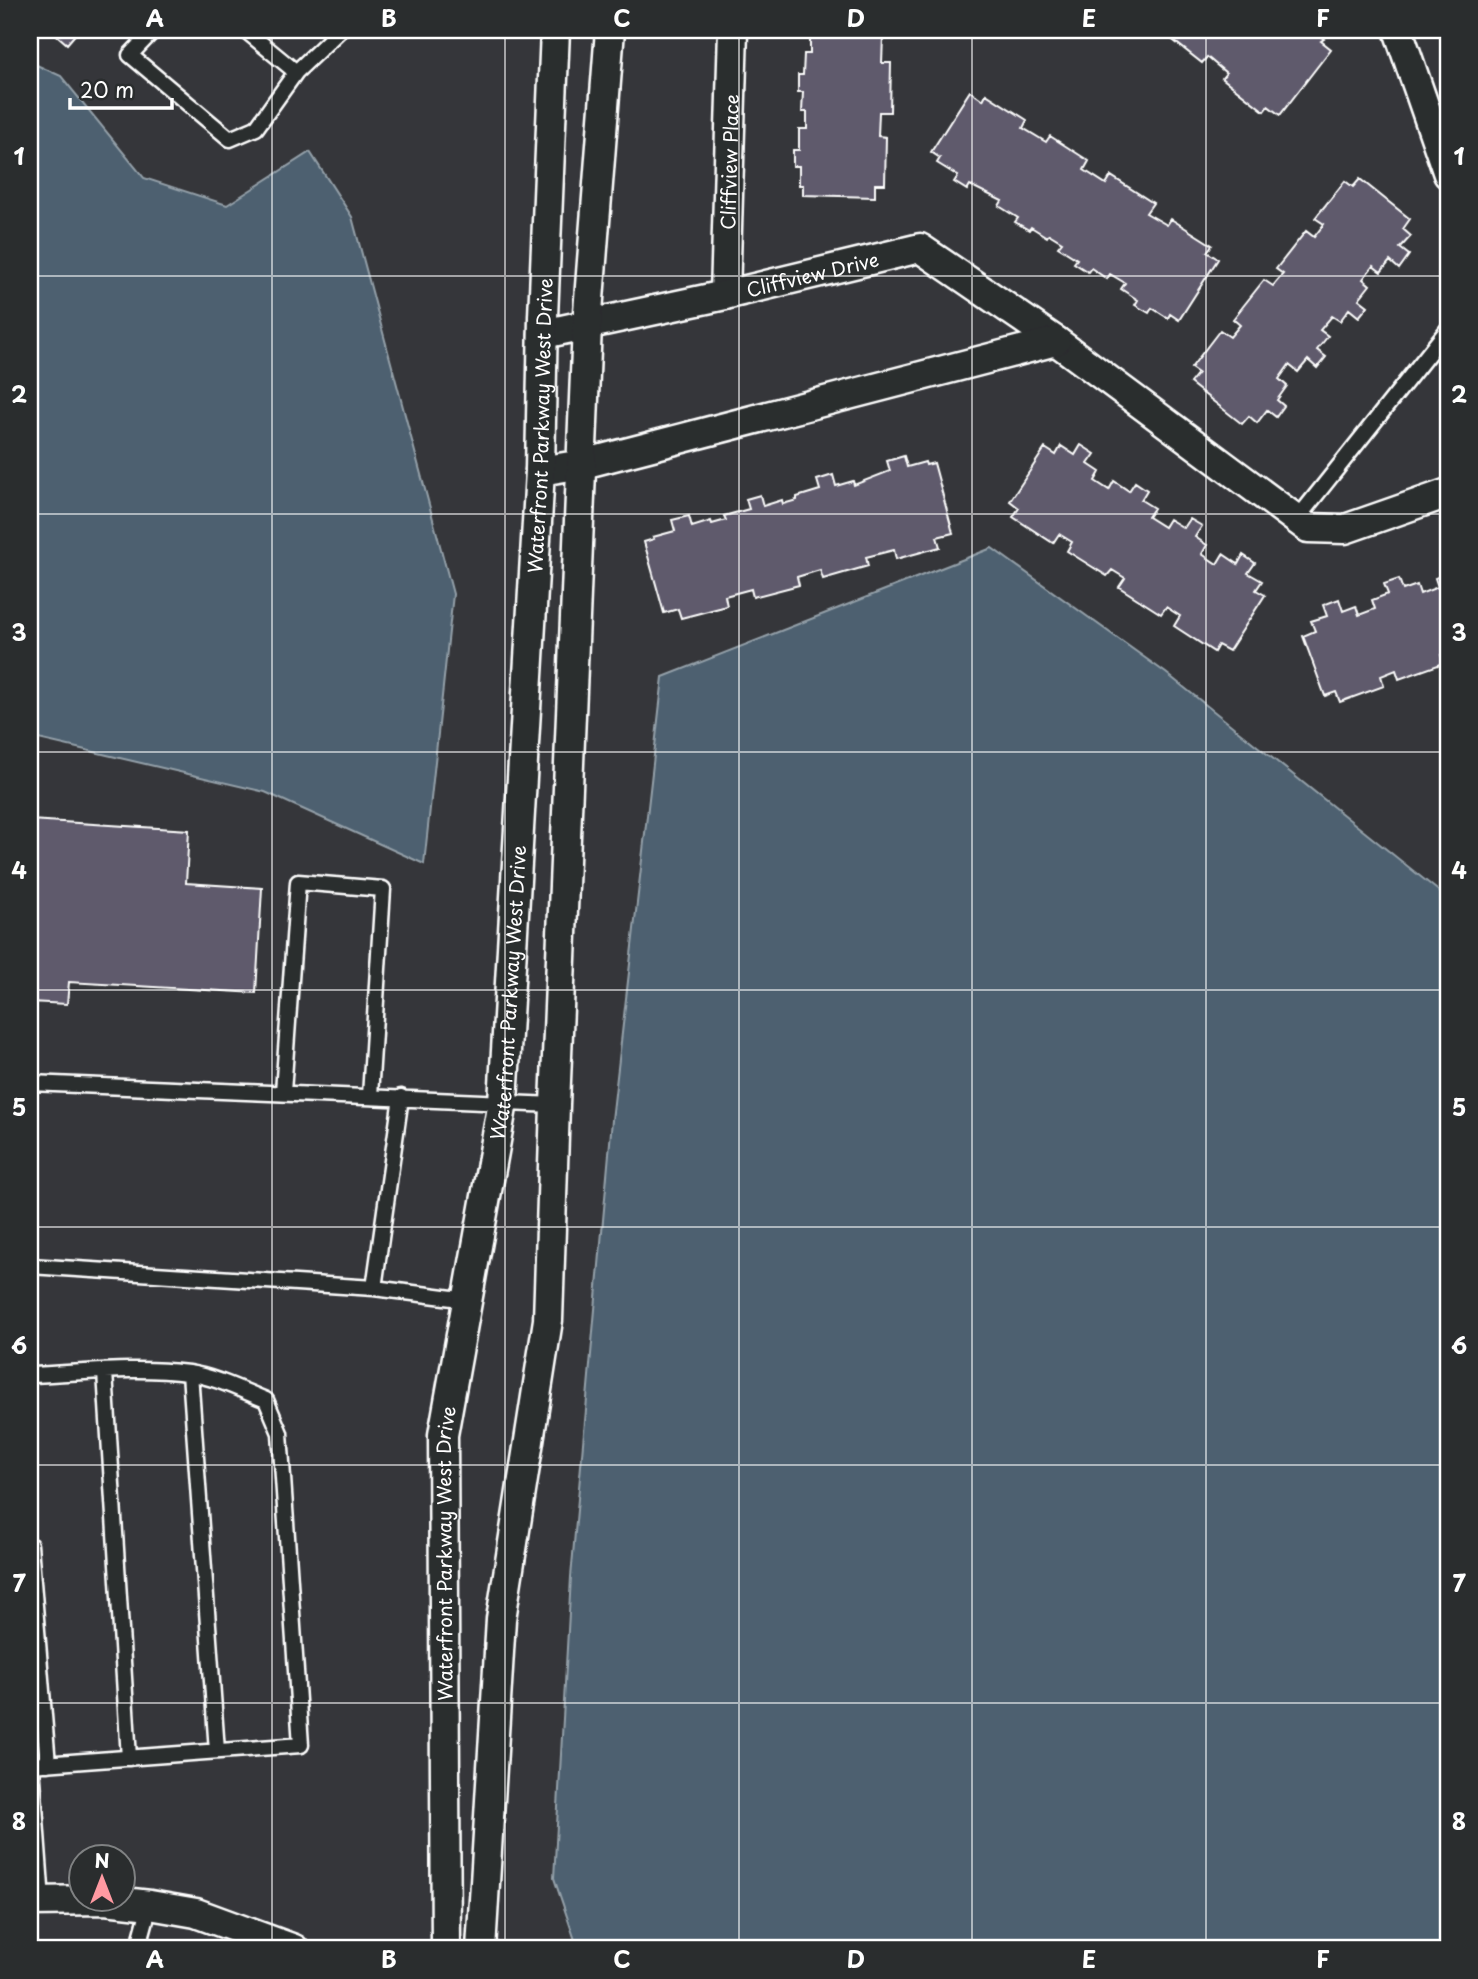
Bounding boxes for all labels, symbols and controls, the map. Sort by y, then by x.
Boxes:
text: A [146,0,164,35]
text: B [381,0,397,35]
text: C [613,0,631,35]
text: D [847,0,865,35]
text: E [1082,0,1096,35]
text: F [1316,0,1330,35]
scale bar [70,66,172,110]
text: 20 m [80,73,134,105]
street label: Cliffview Place [713,94,745,230]
text: 1 [14,138,25,173]
text: 1 [1454,138,1465,173]
street label: Cliffview Drive [743,244,881,303]
street label: Waterfront Parkway West Drive [520,277,559,574]
text: 2 [11,376,27,411]
text: 2 [1451,376,1467,411]
text: 3 [11,614,27,649]
text: 3 [1451,614,1467,649]
street label: Waterfront Parkway West Drive [482,844,532,1142]
text: 4 [11,852,27,887]
text: 4 [1451,852,1467,887]
text: 5 [12,1089,26,1124]
text: 5 [1452,1089,1466,1124]
text: 6 [11,1327,27,1362]
text: 6 [1451,1327,1467,1362]
street label: Waterfront Parkway West Drive [428,1403,462,1701]
text: 7 [12,1565,26,1600]
text: 7 [1452,1565,1466,1600]
text: 8 [12,1803,26,1838]
text: 8 [1452,1803,1466,1838]
north arrow [66,1842,136,1912]
text: N [94,1846,110,1874]
text: A [146,1941,164,1976]
text: B [381,1941,397,1976]
text: C [613,1941,631,1976]
text: D [847,1941,865,1976]
text: E [1082,1941,1096,1976]
text: F [1316,1941,1330,1976]

